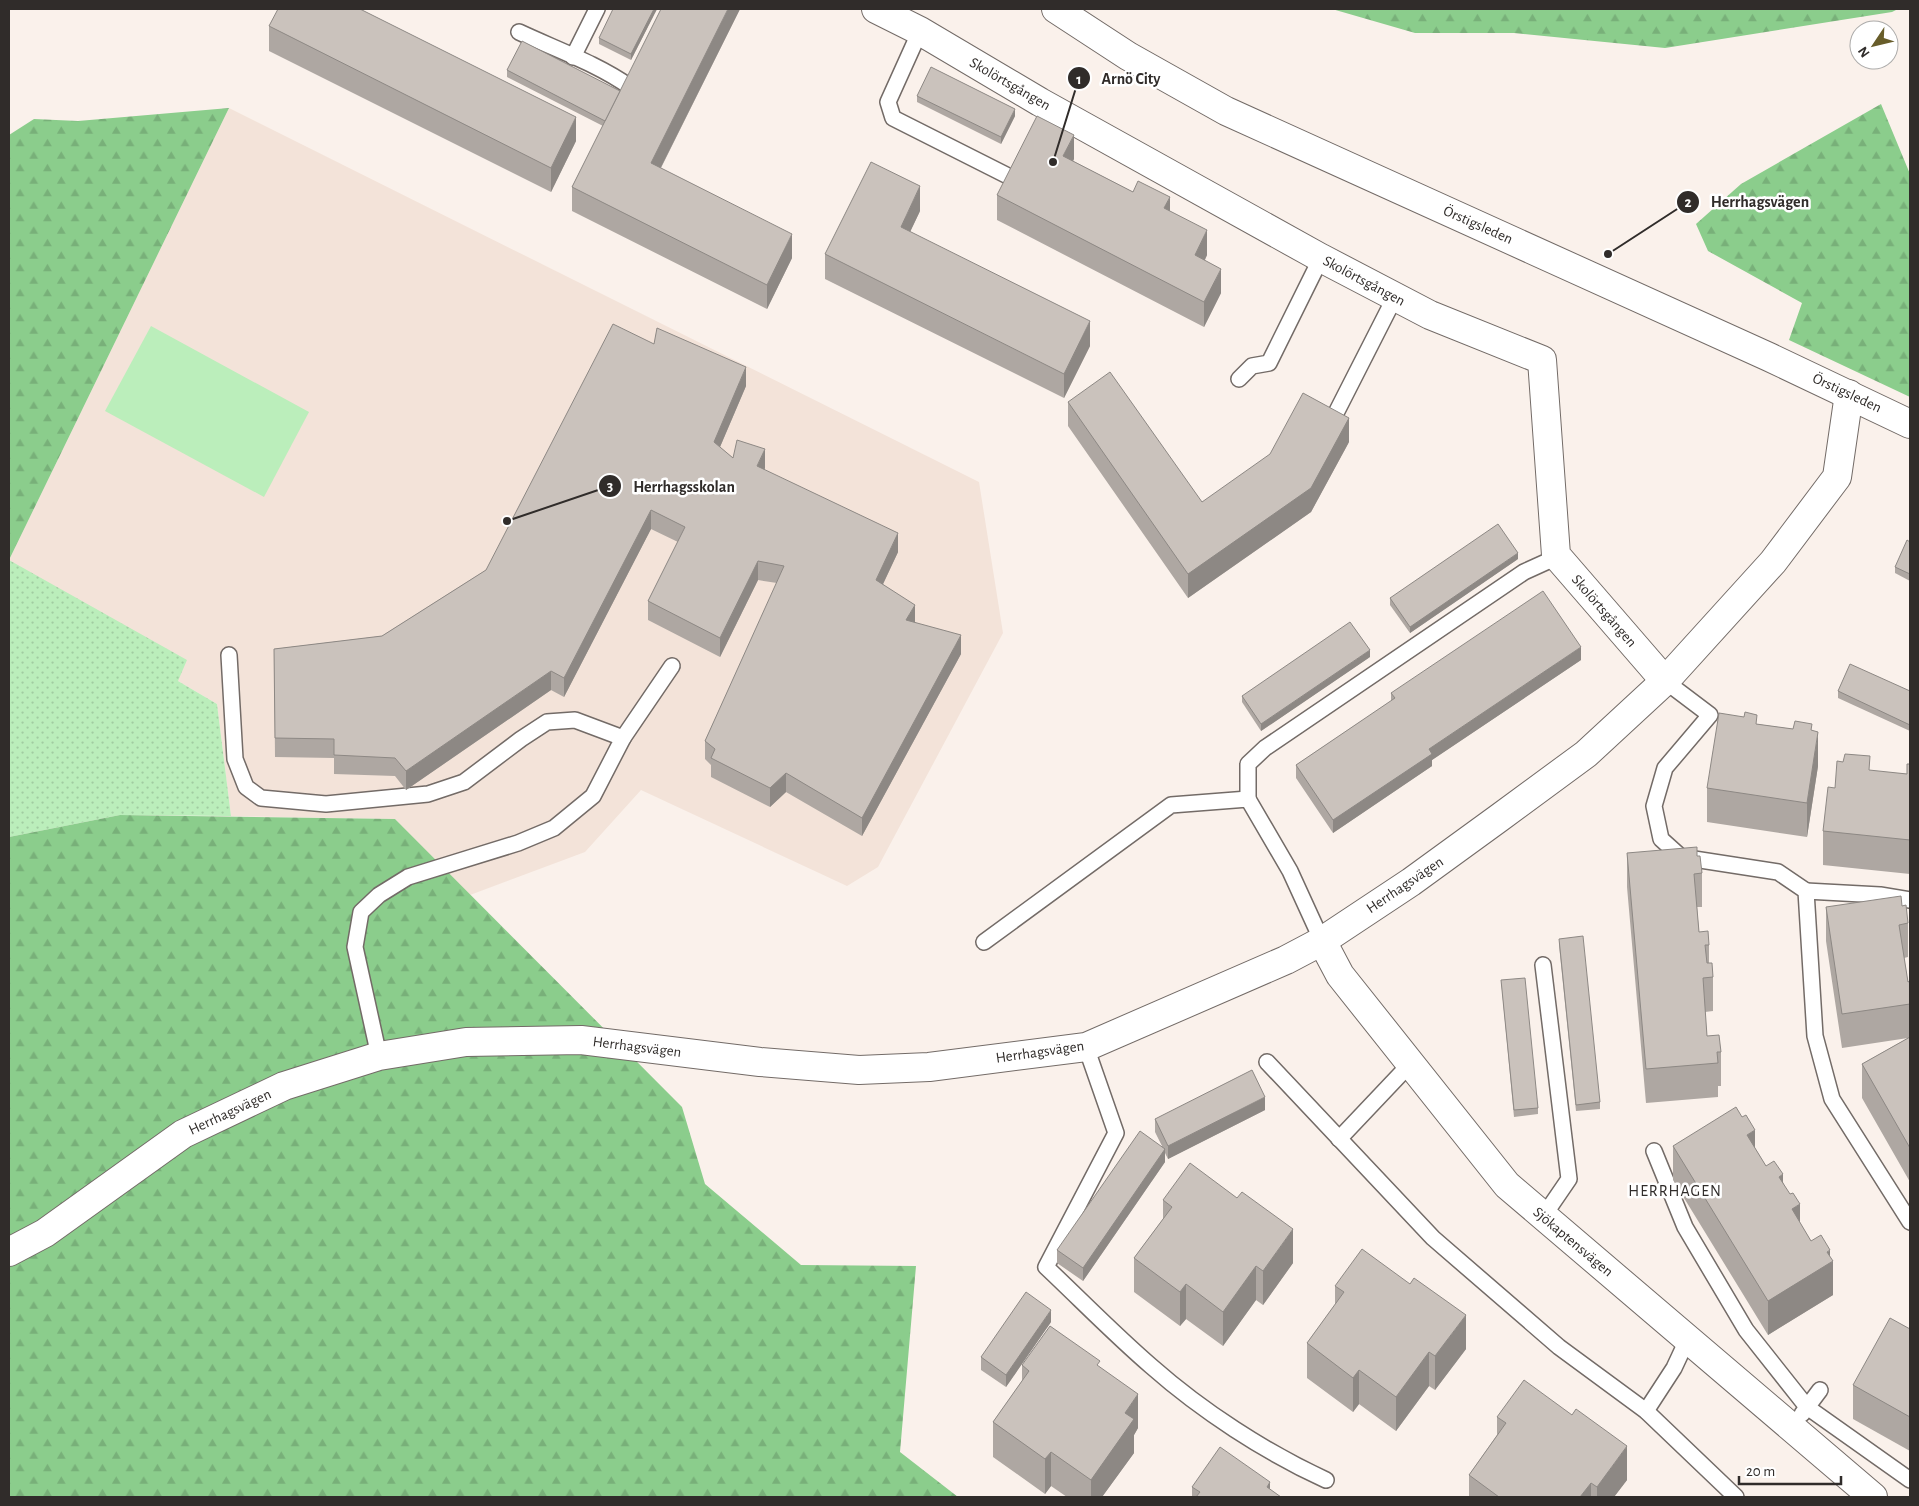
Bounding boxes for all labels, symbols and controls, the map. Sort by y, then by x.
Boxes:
north arrow [1849,20,1899,70]
text: N [1856,44,1873,60]
street label: Skolörtsgången [967,55,1053,113]
callout: Arnö City [1066,63,1170,94]
text: Arnö City [1102,71,1161,88]
text: 1 [1076,72,1082,87]
callout: Herrhagsvägen [1676,186,1819,217]
text: Herrhagsvägen [1711,194,1809,210]
text: 2 [1684,195,1692,210]
street label: Örstigsleden [1441,201,1516,247]
street label: Skolörtsgången [1320,253,1408,309]
street label: Örstigsleden [1810,369,1885,415]
callout: Herrhagsskolan [598,471,744,502]
text: 3 [607,479,613,494]
text: Herrhagsskolan [633,479,735,495]
street label: Skolörtsgången [1569,572,1639,650]
street label: Herrhagsvägen [1364,854,1446,916]
street label: Herrhagsvägen [592,1034,682,1060]
street label: Herrhagsvägen [995,1038,1085,1066]
street label: Herrhagsvägen [186,1086,274,1138]
district label: HERRHAGEN [1628,1183,1722,1199]
street label: Sjökaptensvägen [1530,1204,1616,1280]
scale bar [1739,1454,1842,1486]
text: 20 m [1746,1464,1775,1479]

